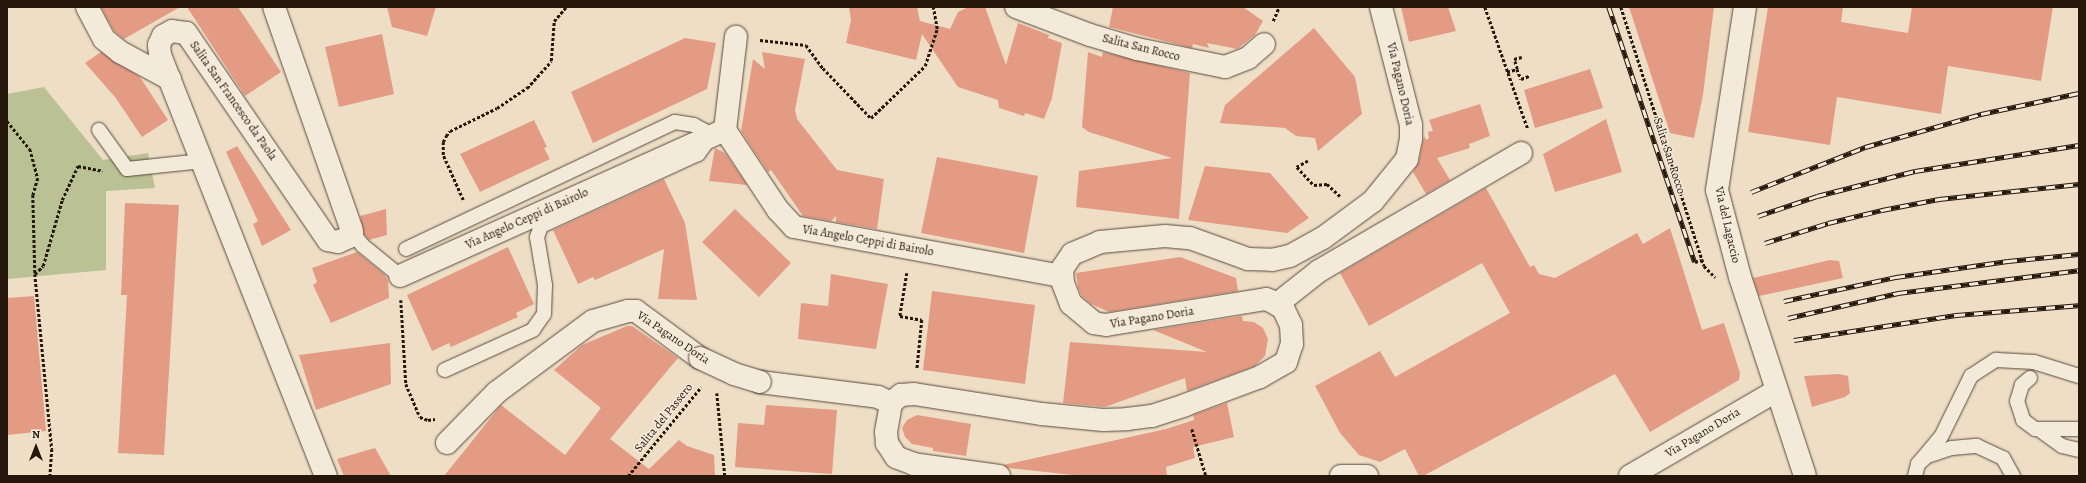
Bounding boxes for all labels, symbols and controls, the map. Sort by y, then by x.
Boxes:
street label: Salita San Rocco [1101,31,1181,65]
street label: Salita San Francesco da Paola [186,39,280,163]
street label: Via Pagano Doria [1383,41,1417,127]
street label: Salita San Rocco [1650,116,1688,196]
street label: Via Angelo Ceppi di Bairolo [463,185,591,253]
street label: Via del Lagaccio [1711,185,1743,265]
street label: Via Angelo Ceppi di Bairolo [801,222,935,260]
street label: Via Pagano Doria [1109,304,1195,332]
street label: Via Pagano Doria [634,308,712,368]
street label: Salita del Passero [632,381,696,455]
street label: Via Pagano Doria [1663,405,1743,461]
north arrow [16,427,56,467]
text: N [32,427,40,442]

